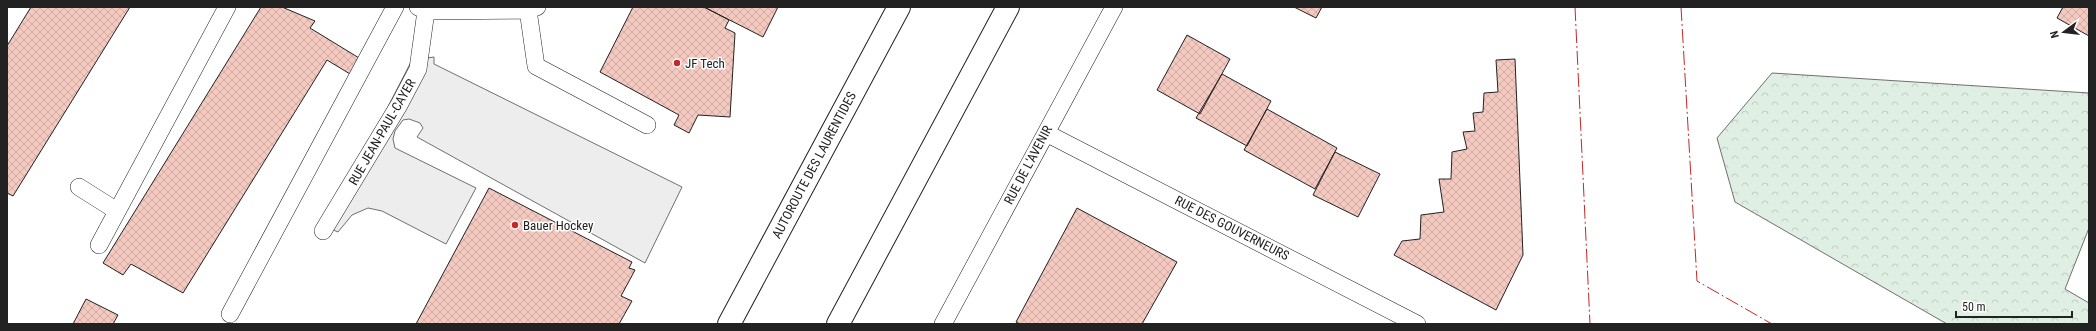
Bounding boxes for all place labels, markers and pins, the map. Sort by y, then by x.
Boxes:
place label: JF Tech [685,56,725,71]
marker: JF Tech [672,58,682,68]
place label: Bauer Hockey [523,218,594,233]
marker: Bauer Hockey [510,220,520,230]

